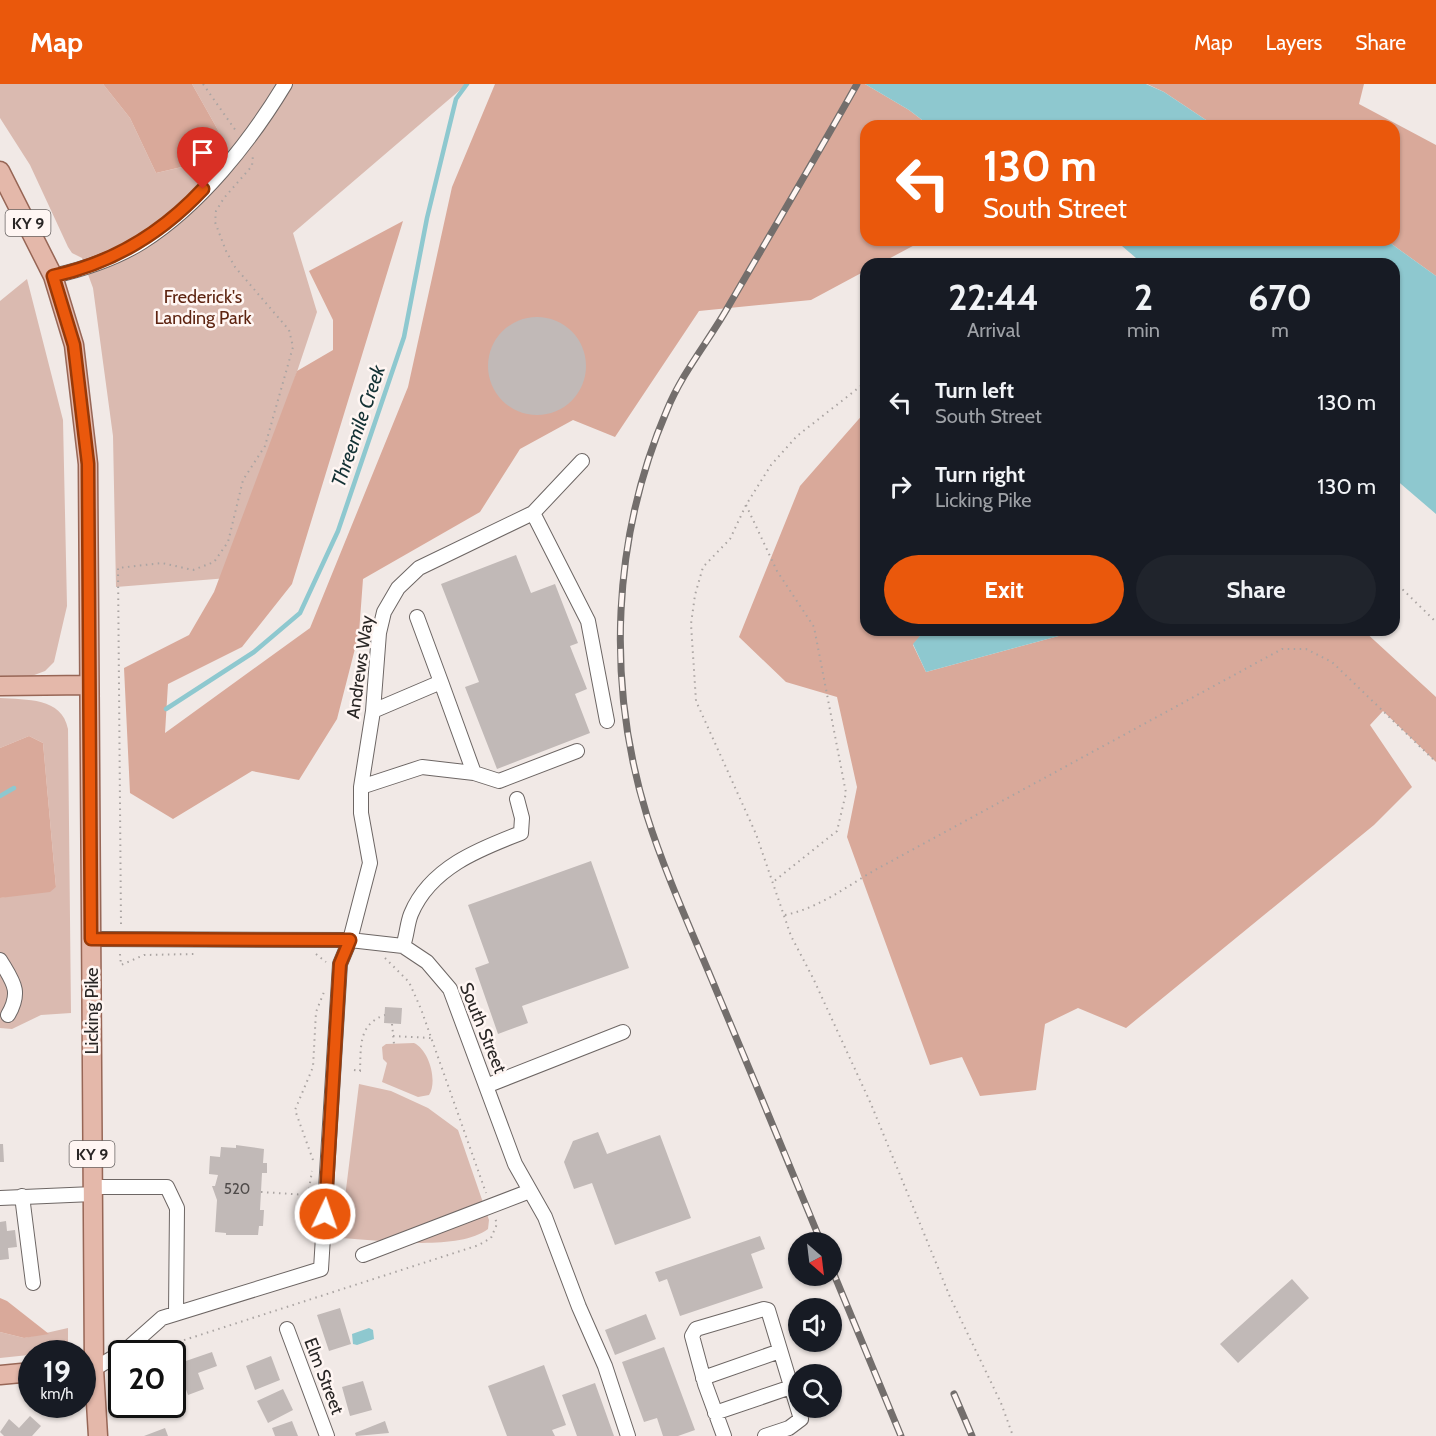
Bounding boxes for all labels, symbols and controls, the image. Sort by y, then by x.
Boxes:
text: Map [30,25,83,59]
text: Map [1194,30,1233,55]
text: Layers [1266,30,1322,55]
text: Share [1355,30,1406,55]
pin [177,127,228,189]
icon: arrive [186,136,219,169]
text: 130 m [983,140,1097,192]
icon: left [884,144,962,222]
text: South Street [983,192,1127,225]
road number: KY 9 [6,210,51,236]
text: 22:44 [948,275,1039,319]
text: 2 [1134,275,1153,319]
text: 670 [1248,275,1312,319]
park label: Frederick's Landing Park [154,286,252,329]
text: Arrival [967,318,1020,342]
text: min [1127,318,1160,342]
text: m [1271,318,1289,342]
water label: Threemile Creek [326,361,390,490]
text: Turn left [935,377,1014,404]
icon: left [884,386,917,419]
text: 130 m [1317,389,1376,416]
text: South Street [935,404,1042,428]
text: Turn right [935,461,1025,488]
icon: right [884,470,917,503]
text: 130 m [1317,473,1376,500]
text: Licking Pike [935,488,1032,512]
button: Exit [884,555,1124,624]
button: Share [1136,555,1376,624]
street label: Andrews Way [342,614,378,720]
street label: Licking Pike [81,968,103,1054]
street label: South Street [455,979,511,1077]
road number: KY 9 [70,1141,115,1167]
house number: 520 [224,1180,250,1198]
position arrow [293,1182,357,1246]
north arrow [788,1232,842,1286]
map controls [788,1232,842,1418]
button: sound [788,1298,842,1352]
street label: Elm Street [299,1335,349,1417]
speed limit sign: 20 [108,1340,186,1418]
text: 19 [43,1353,71,1390]
button: search [788,1364,842,1418]
text: km/h [41,1385,73,1403]

